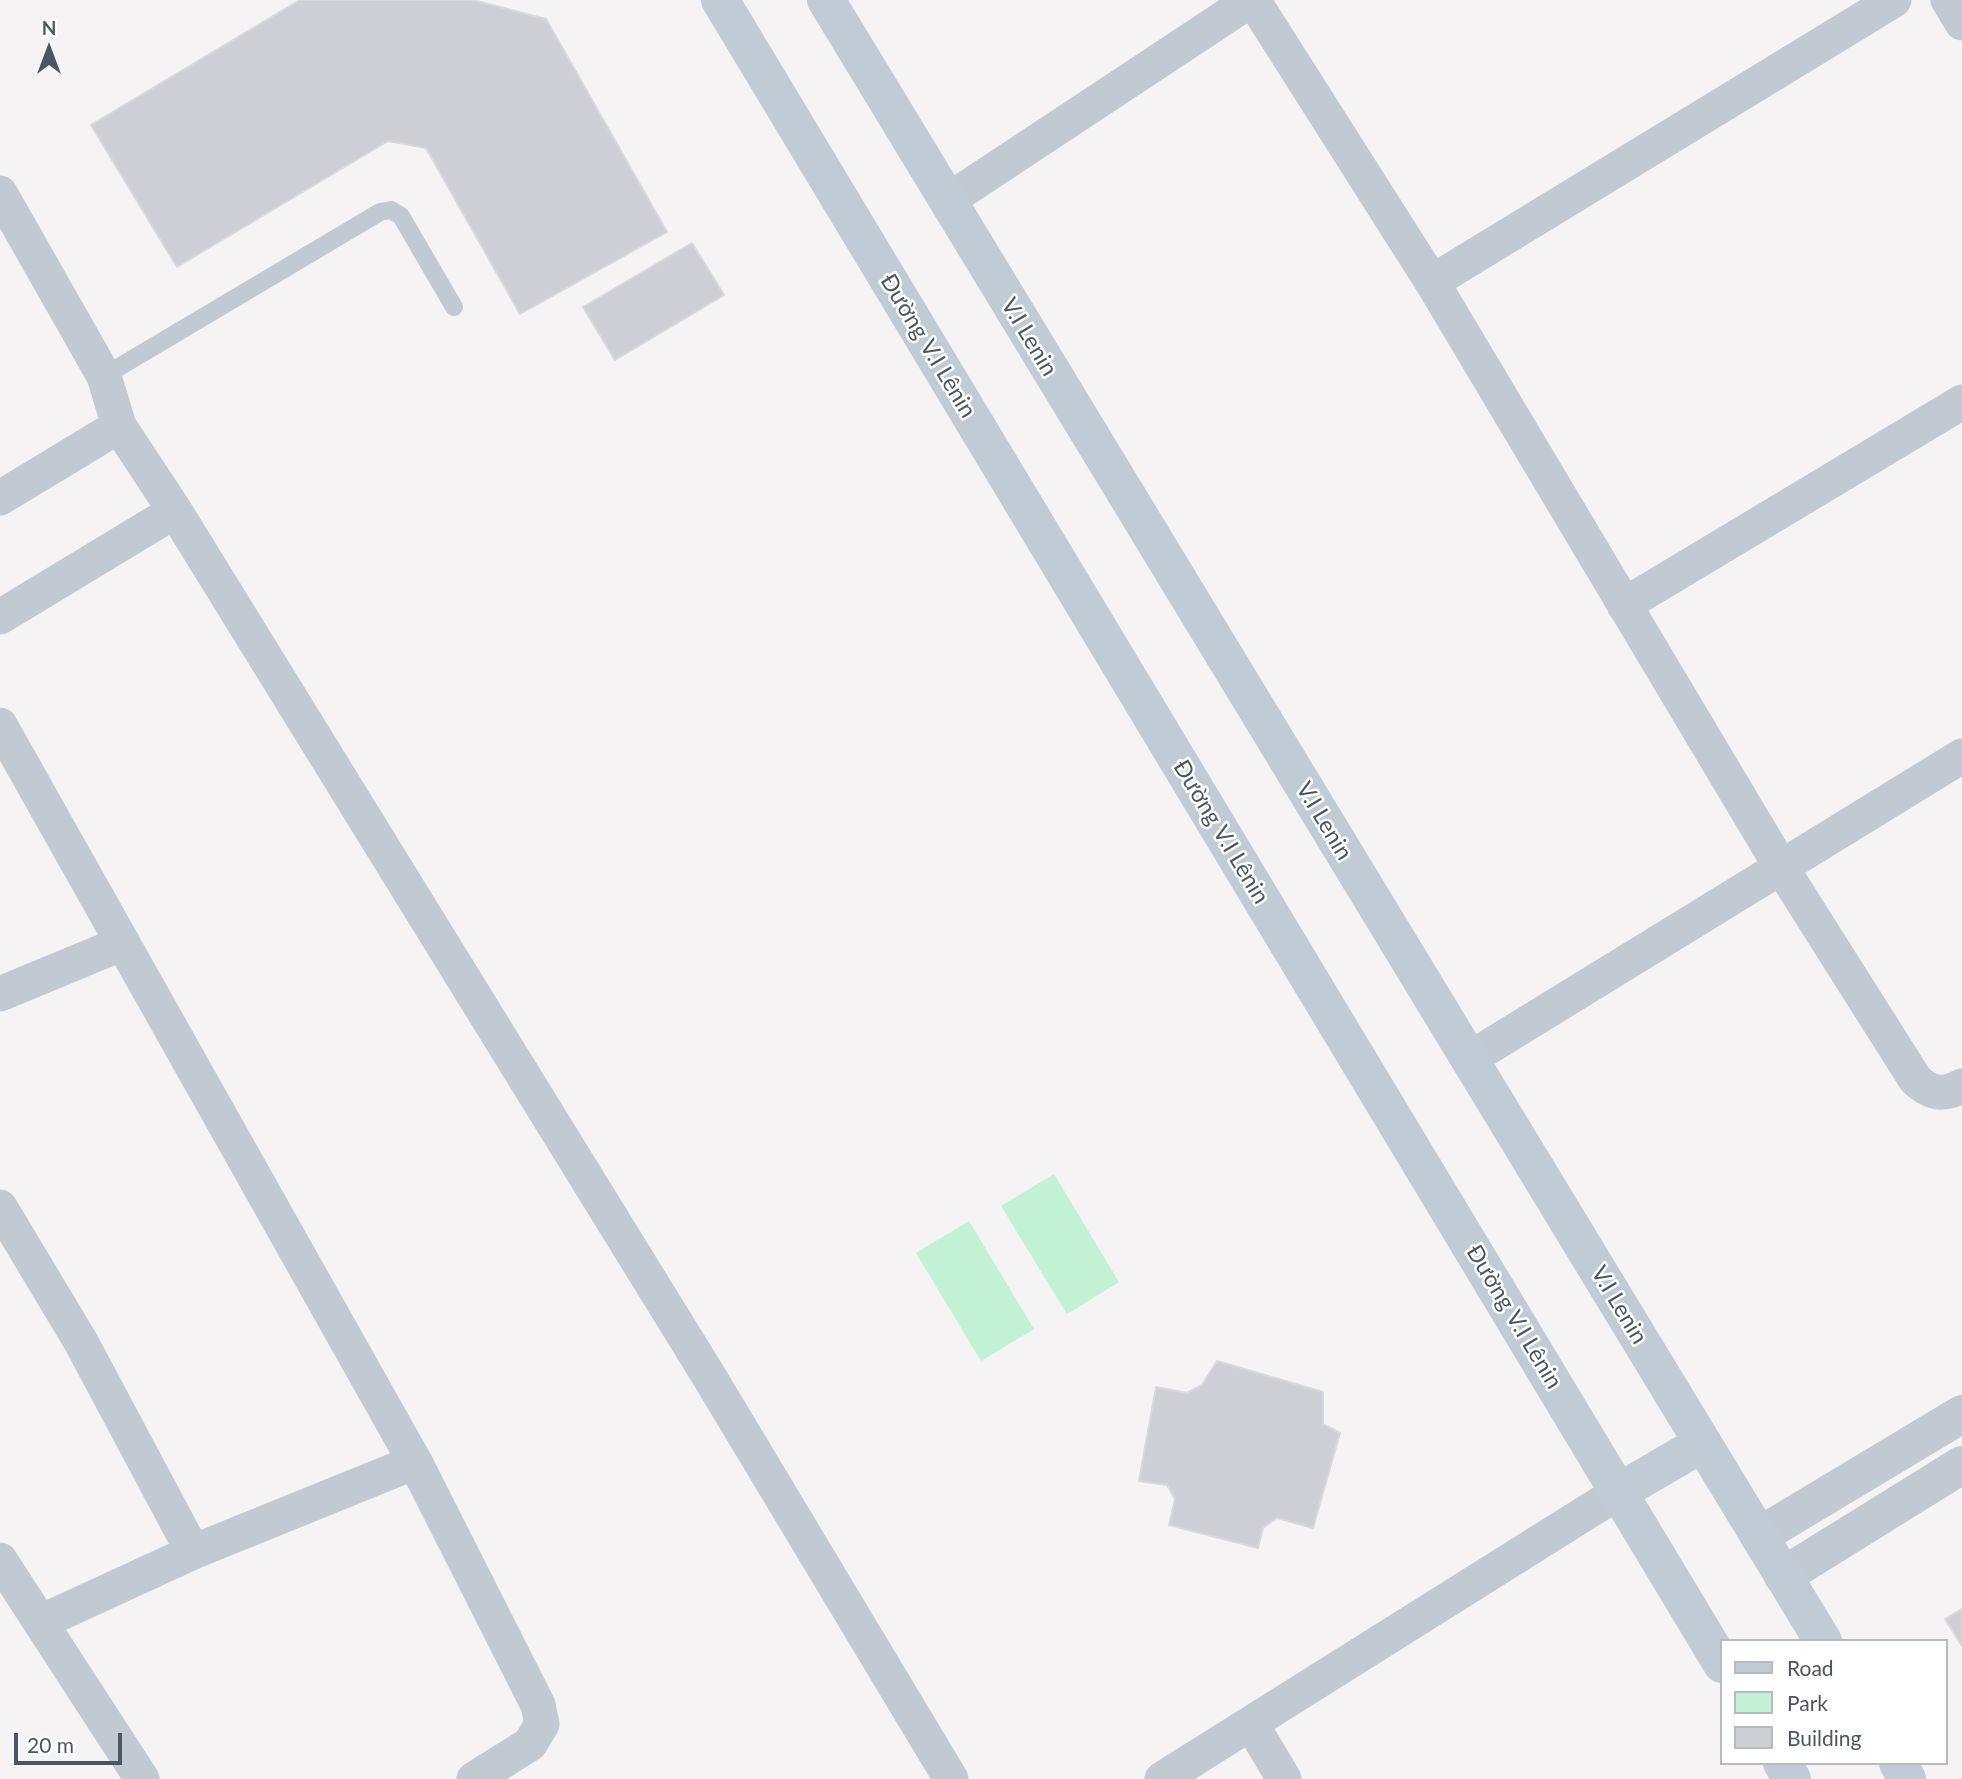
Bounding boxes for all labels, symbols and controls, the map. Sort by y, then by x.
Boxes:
north arrow [14,14,84,84]
text: N [42,16,56,39]
street label: Đường V.I Lênin [874,269,982,423]
street label: V.I Lenin [995,293,1063,381]
street label: Đường V.I Lênin [1167,755,1275,909]
street label: V.I Lenin [1290,777,1358,865]
street label: Đường V.I Lênin [1460,1240,1568,1394]
street label: V.I Lenin [1585,1261,1653,1349]
legend [1720,1639,1948,1765]
text: Road [1787,1655,1834,1680]
text: Park [1787,1690,1828,1715]
scale bar [18,1720,126,1764]
text: Building [1787,1725,1862,1750]
text: 20 m [27,1732,74,1757]

